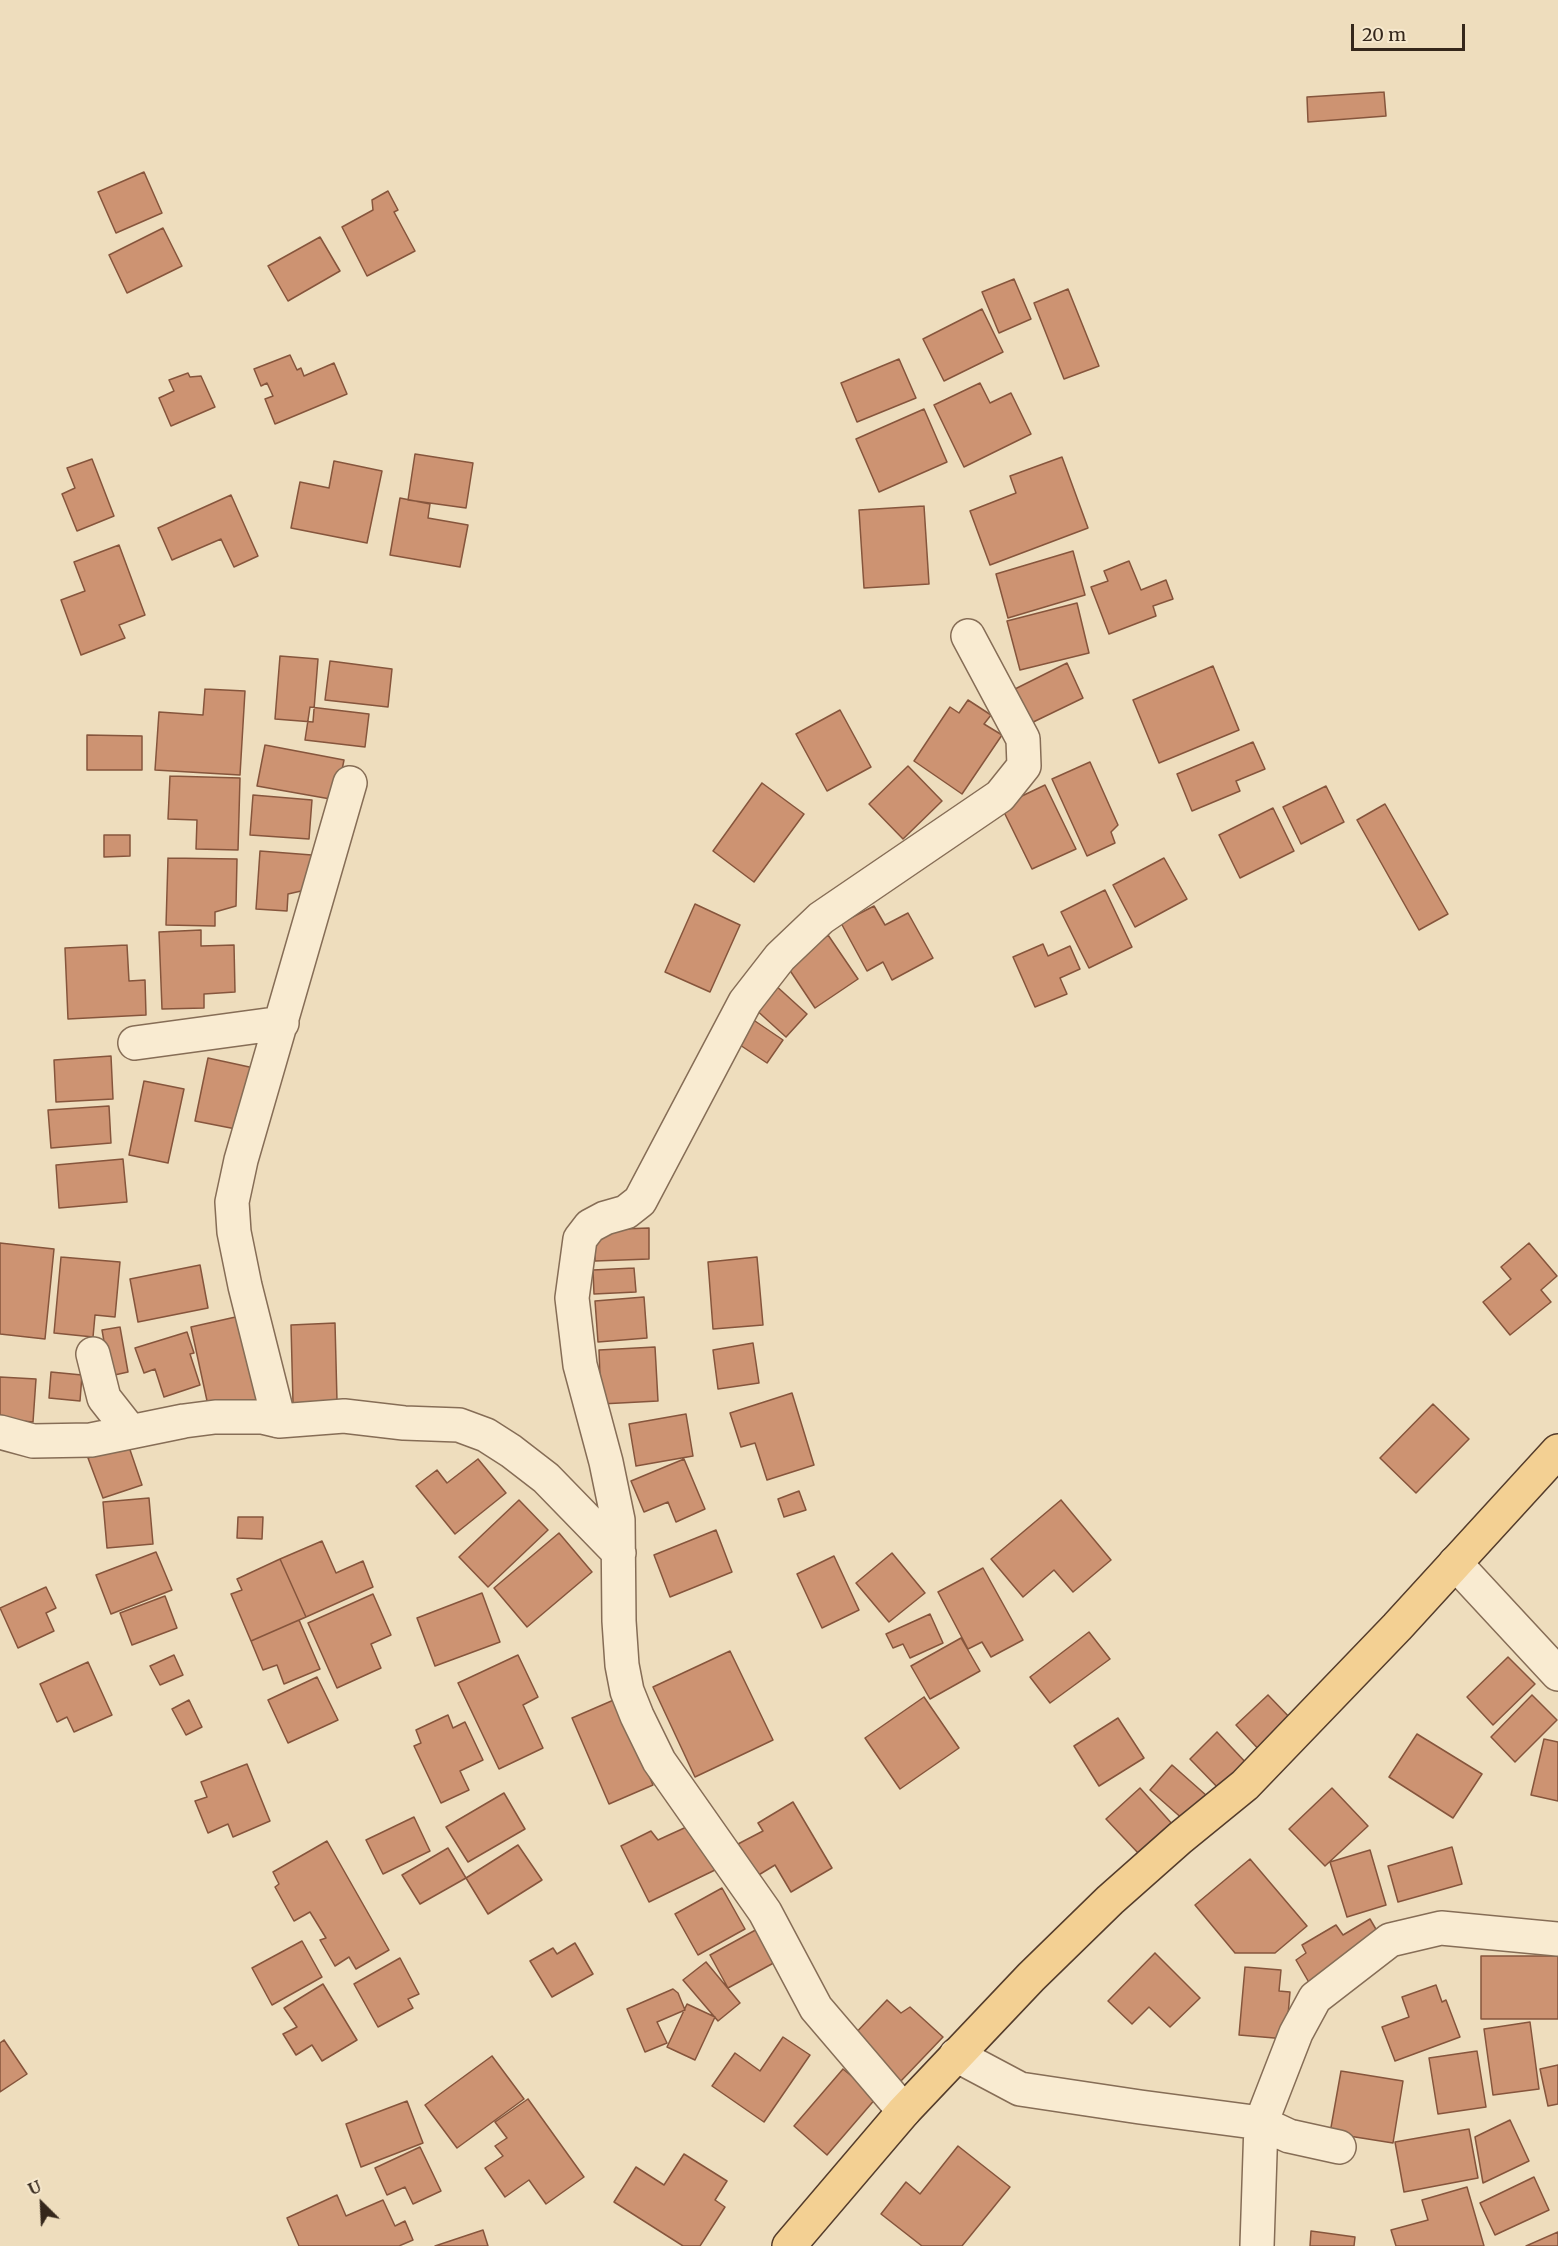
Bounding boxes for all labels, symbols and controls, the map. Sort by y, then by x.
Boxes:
scale bar [1354,12,1468,50]
text: 20 m [1362,23,1406,46]
north arrow [12,2174,72,2234]
text: U [25,2176,44,2199]

